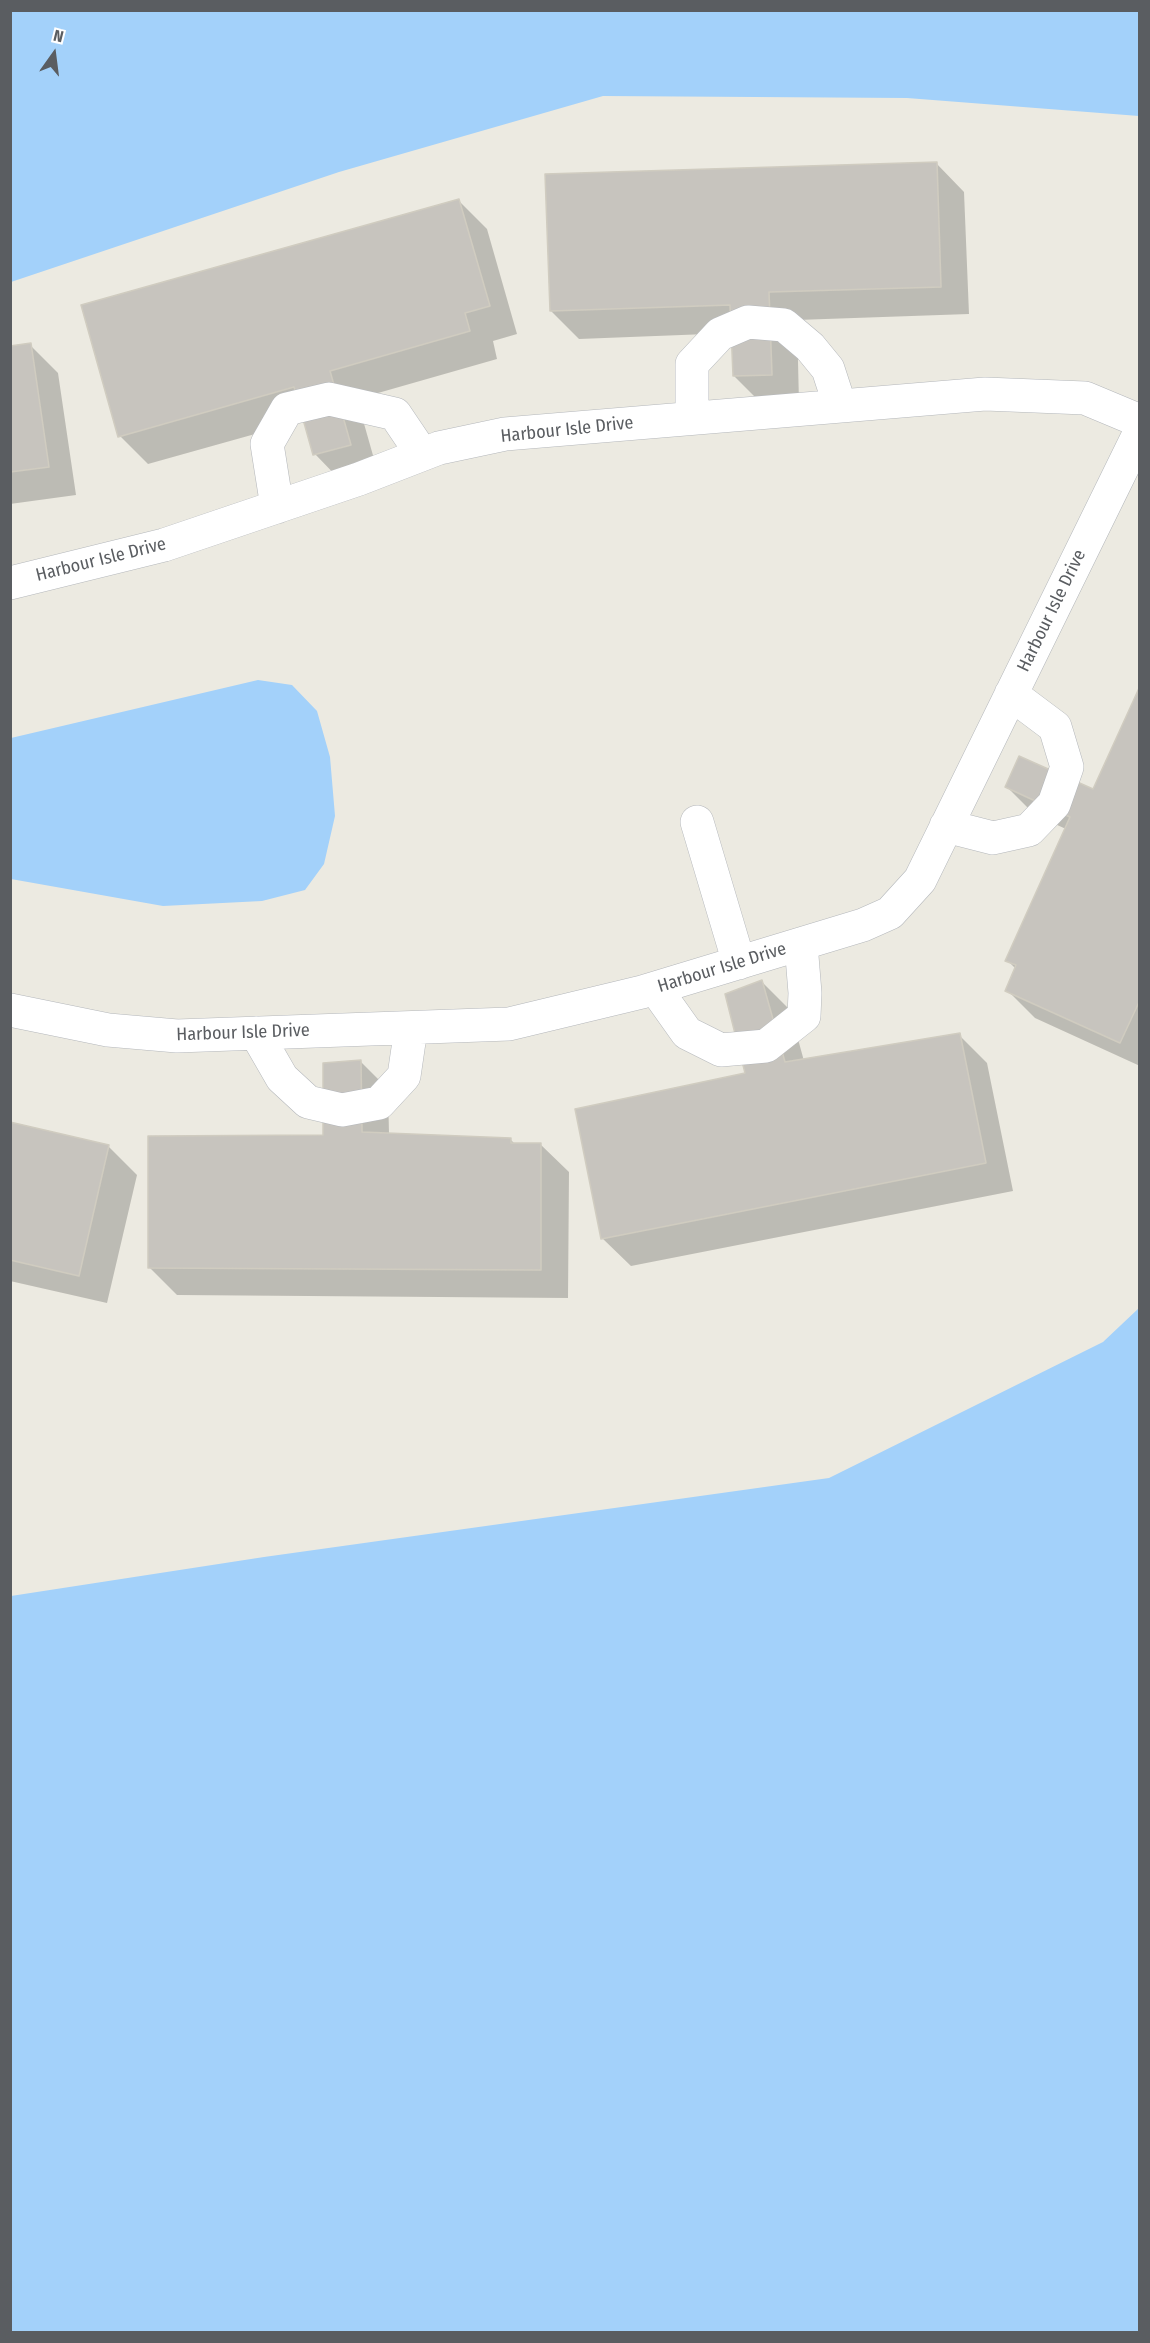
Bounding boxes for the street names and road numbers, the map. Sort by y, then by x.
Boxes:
street label: Harbour Isle Drive [500,412,634,448]
street label: Harbour Isle Drive [34,533,168,587]
street label: Harbour Isle Drive [1013,546,1091,676]
street label: Harbour Isle Drive [655,938,789,998]
street label: Harbour Isle Drive [176,1020,310,1046]

